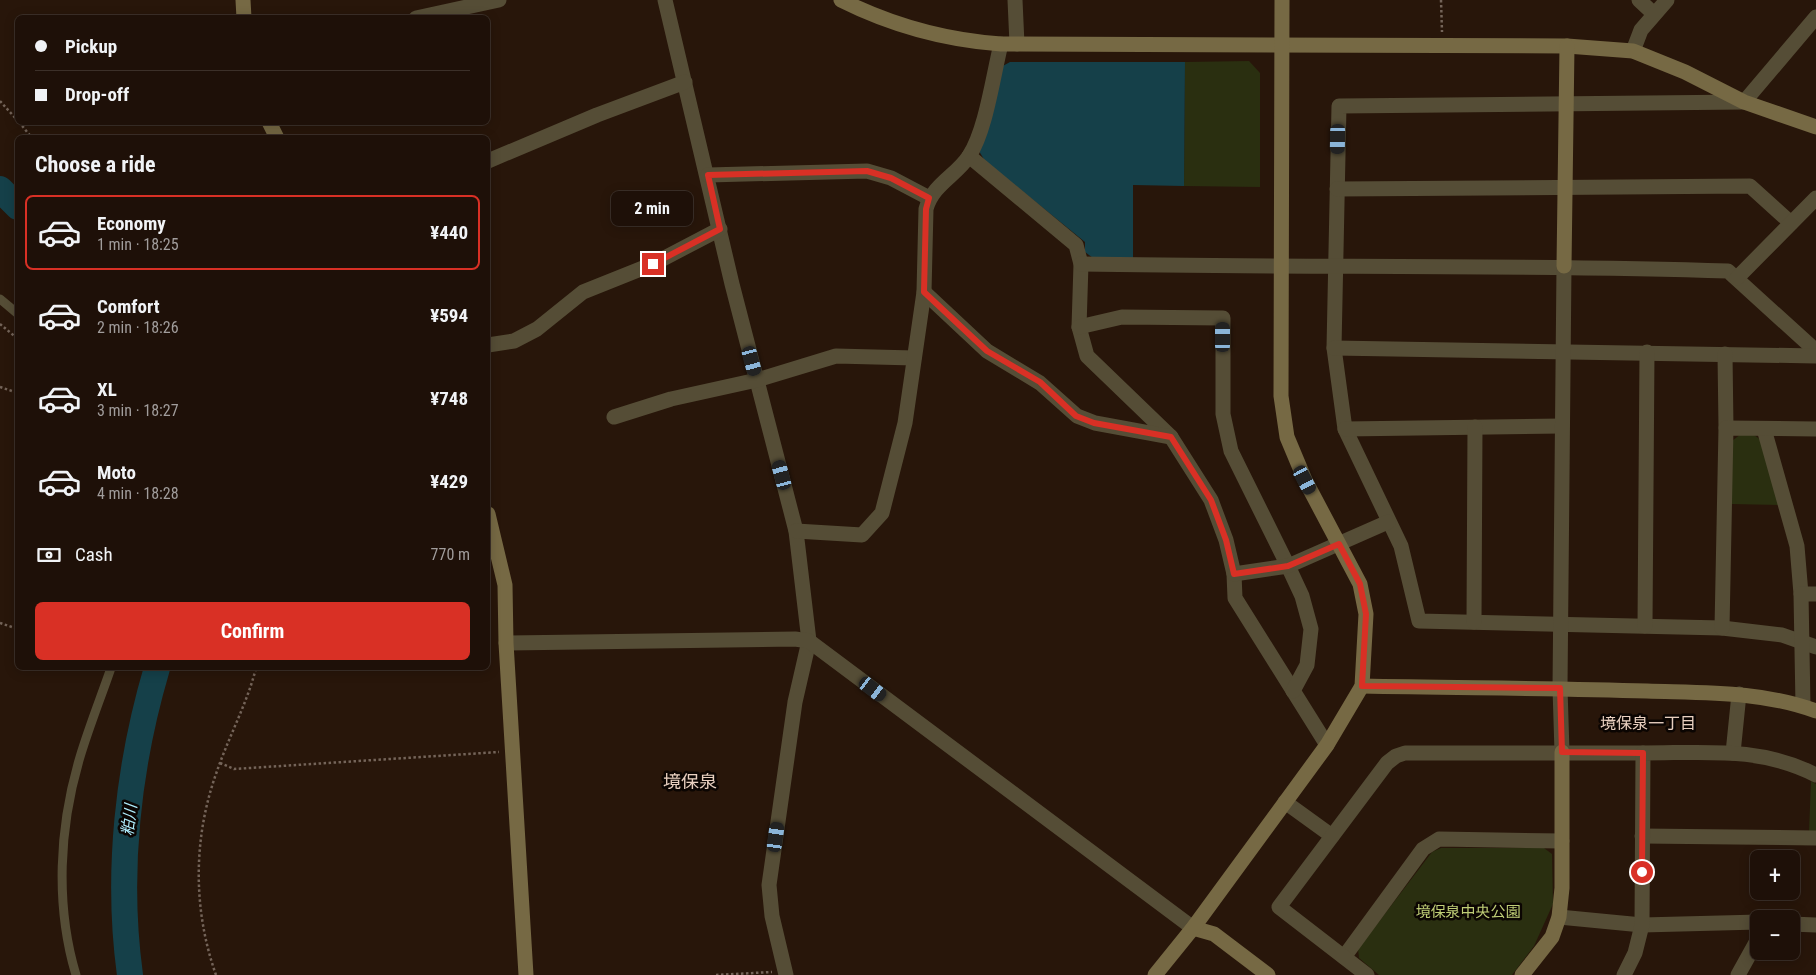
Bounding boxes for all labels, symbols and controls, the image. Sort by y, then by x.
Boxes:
text: Pickup [65,35,117,58]
text: Drop-off [65,83,129,106]
car [1330,124,1345,154]
text: Choose a ride [35,152,156,177]
callout: 2 min [612,192,694,226]
text: 2 min [634,199,670,218]
icon: car [37,210,82,255]
text: Economy [97,212,166,235]
text: ¥440 [430,221,468,244]
text: 1 min · 18:25 [97,235,179,254]
route end [642,253,664,275]
icon: car [37,293,82,338]
text: Comfort [97,295,160,318]
text: ¥594 [430,304,468,327]
text: 2 min · 18:26 [97,318,179,337]
car [1215,322,1230,352]
car [740,345,763,377]
icon: car [37,376,82,421]
text: XL [97,378,117,401]
text: ¥748 [430,387,468,410]
text: 3 min · 18:27 [97,401,179,420]
icon: car [37,459,82,504]
car [770,459,793,491]
text: Moto [97,461,136,484]
car [1291,463,1318,497]
text: ¥429 [430,470,468,493]
text: 4 min · 18:28 [97,484,179,503]
icon: cash [35,541,63,569]
text: Cash [75,543,113,566]
text: 770 m [431,545,470,564]
button: Confirm [35,602,470,660]
car [856,674,889,704]
district label: 境保泉一丁目 [1600,714,1696,733]
district label: 境保泉 [663,771,717,792]
water label: 粕川 [118,801,141,837]
car [766,821,785,853]
map controls [1750,850,1800,960]
button: + [1750,850,1800,900]
route start [1631,861,1653,883]
park label: 境保泉中央公園 [1415,903,1521,921]
button: − [1750,910,1800,960]

